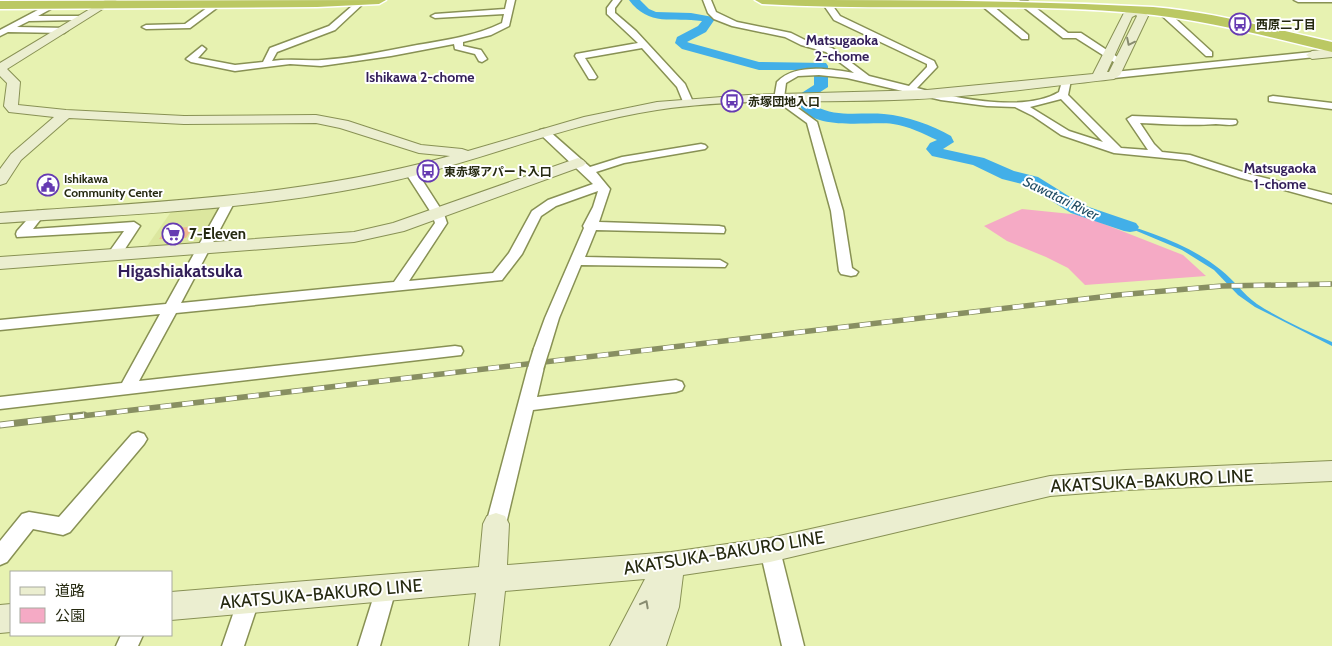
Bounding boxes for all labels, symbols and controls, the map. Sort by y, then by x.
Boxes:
bus stop icon: 西原二丁目 [1228,12,1252,36]
place label: 西原二丁目 [1256,17,1316,32]
district label: Matsugaoka 2-chome [806,31,878,65]
one-way arrow [1126,37,1137,46]
district label: Ishikawa 2-chome [365,68,475,86]
bus stop icon: 赤塚団地入口 [720,89,744,113]
place label: 赤塚団地入口 [748,94,820,109]
bus stop icon: 東赤塚アパート入口 [416,159,440,183]
district label: Matsugaoka 1-chome [1244,159,1316,193]
place label: 東赤塚アパート入口 [444,164,552,179]
place label: Ishikawa Community Center [64,171,162,200]
water label: Sawatari River [1021,172,1102,224]
public building icon: Ishikawa Community Center [36,173,60,197]
supermarket icon: 7-Eleven [161,222,185,246]
place label: 7-Eleven [189,225,246,243]
district label: Higashiakatsuka [118,260,242,282]
street label: AKATSUKA-BAKURO LINE [1050,465,1254,497]
street label: AKATSUKA-BAKURO LINE [622,526,826,580]
legend [10,571,172,636]
street label: AKATSUKA-BAKURO LINE [219,574,423,614]
text: 道路 [55,582,85,600]
one-way arrow [639,600,649,609]
text: 公園 [55,607,85,625]

